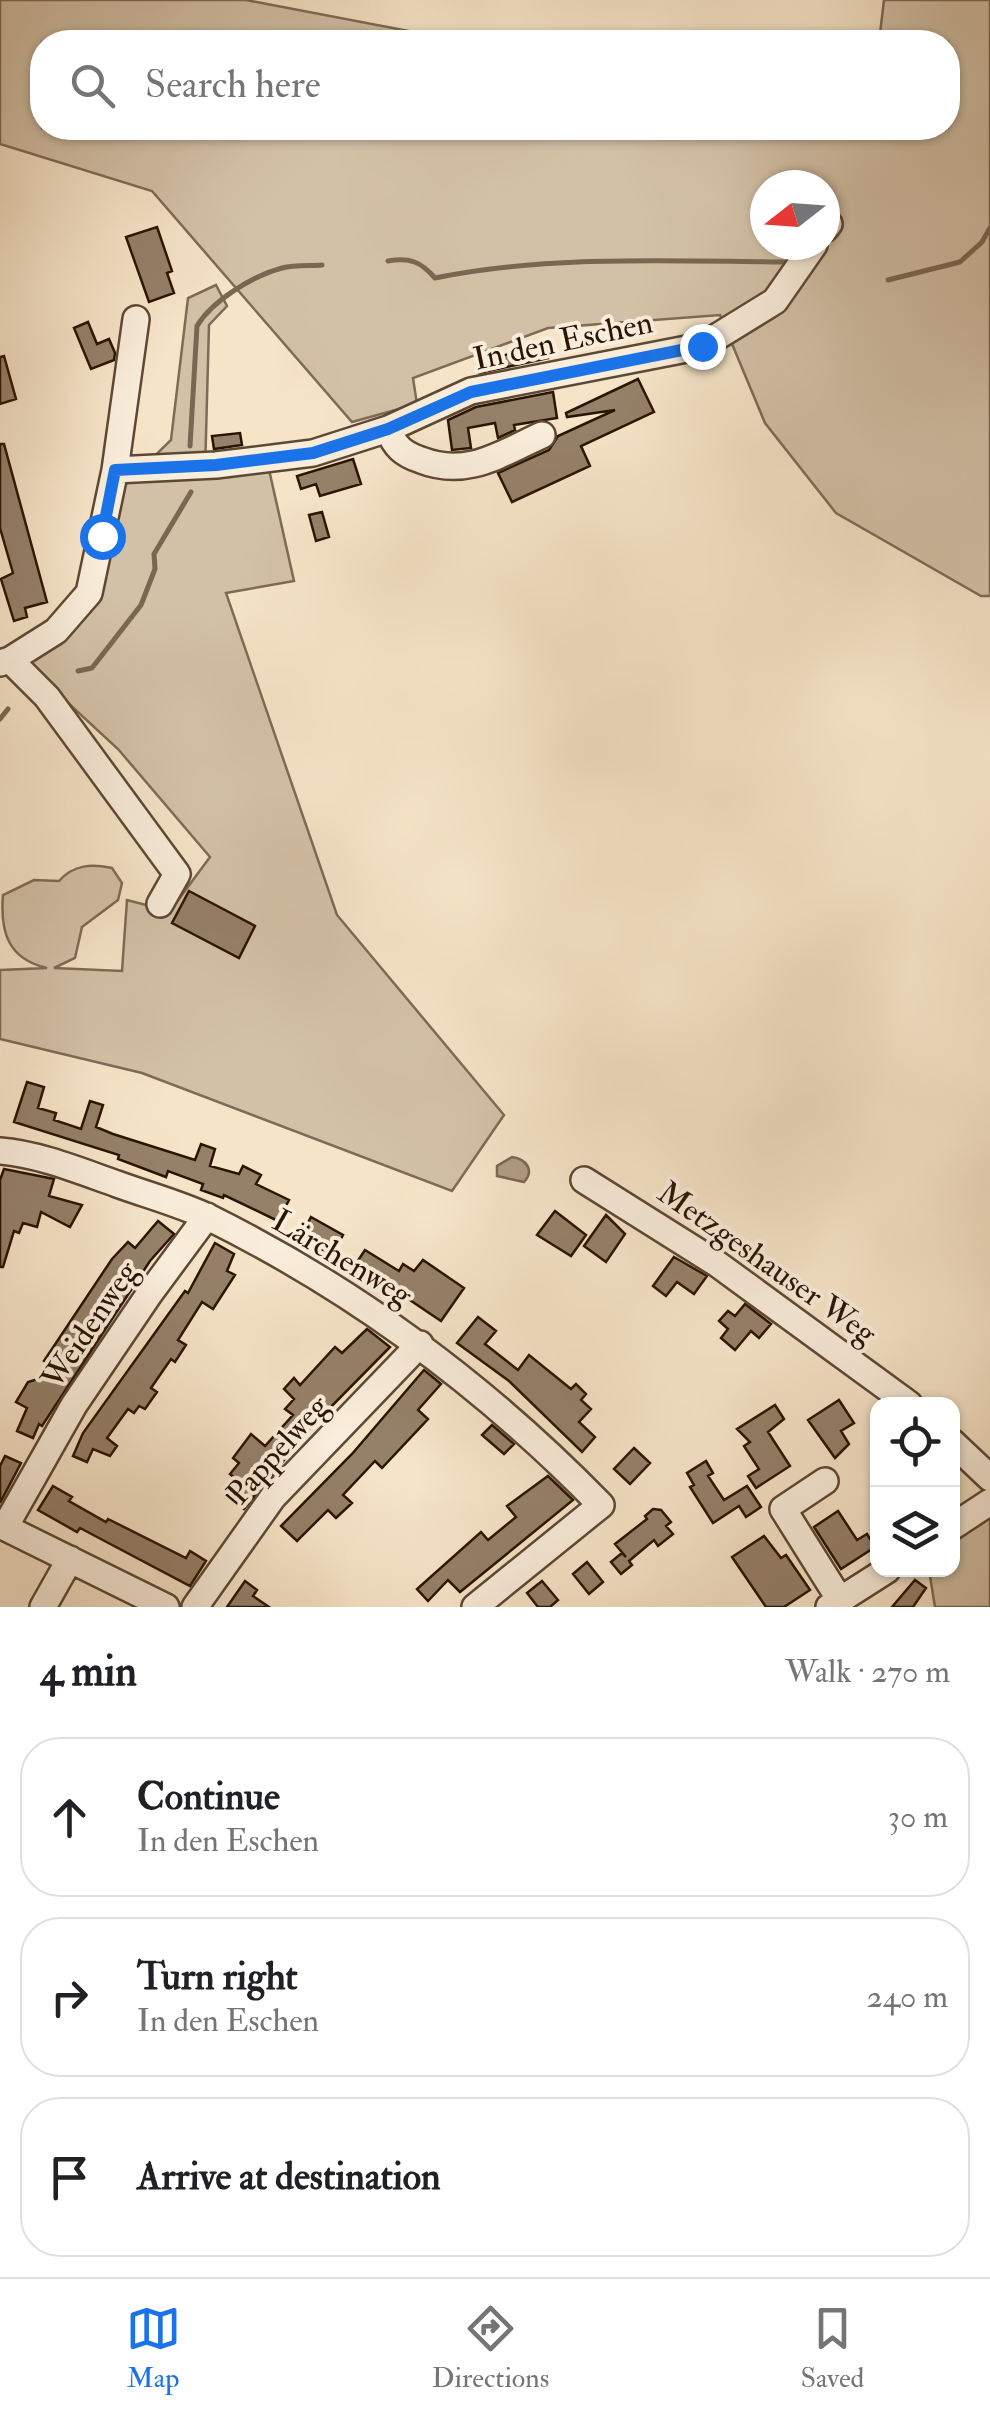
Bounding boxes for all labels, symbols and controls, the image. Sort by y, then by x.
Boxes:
search box [30,30,960,140]
icon: search [65,58,120,113]
text: Search here [145,61,321,109]
north arrow [750,170,840,260]
street label: In den Eschen [470,303,656,379]
route end [680,324,726,370]
route start [80,514,126,560]
street label: Metzgeshauser Weg [650,1173,885,1354]
street label: Lärchenweg [265,1201,420,1316]
street label: Weidenweg [32,1253,148,1397]
street label: Pappelweg [218,1386,338,1513]
map controls [870,1397,960,1577]
button: locate [870,1397,960,1487]
button: layers [870,1487,960,1577]
text: 4 min [40,1646,137,1698]
text: Walk · 270 m [785,1652,950,1692]
text: Continue [137,1773,280,1821]
icon: ahead [42,1790,97,1845]
text: 30 m [888,1797,948,1837]
text: In den Eschen [137,1821,319,1861]
text: Turn right [137,1953,298,2001]
icon: right [42,1970,97,2025]
text: 240 m [867,1977,948,2017]
text: In den Eschen [137,2001,319,2041]
icon: arrive [42,2150,97,2205]
text: Arrive at destination [137,2153,441,2201]
tab: Map [126,2301,181,2396]
tab: Directions [432,2301,549,2396]
tab: Saved [800,2301,864,2396]

